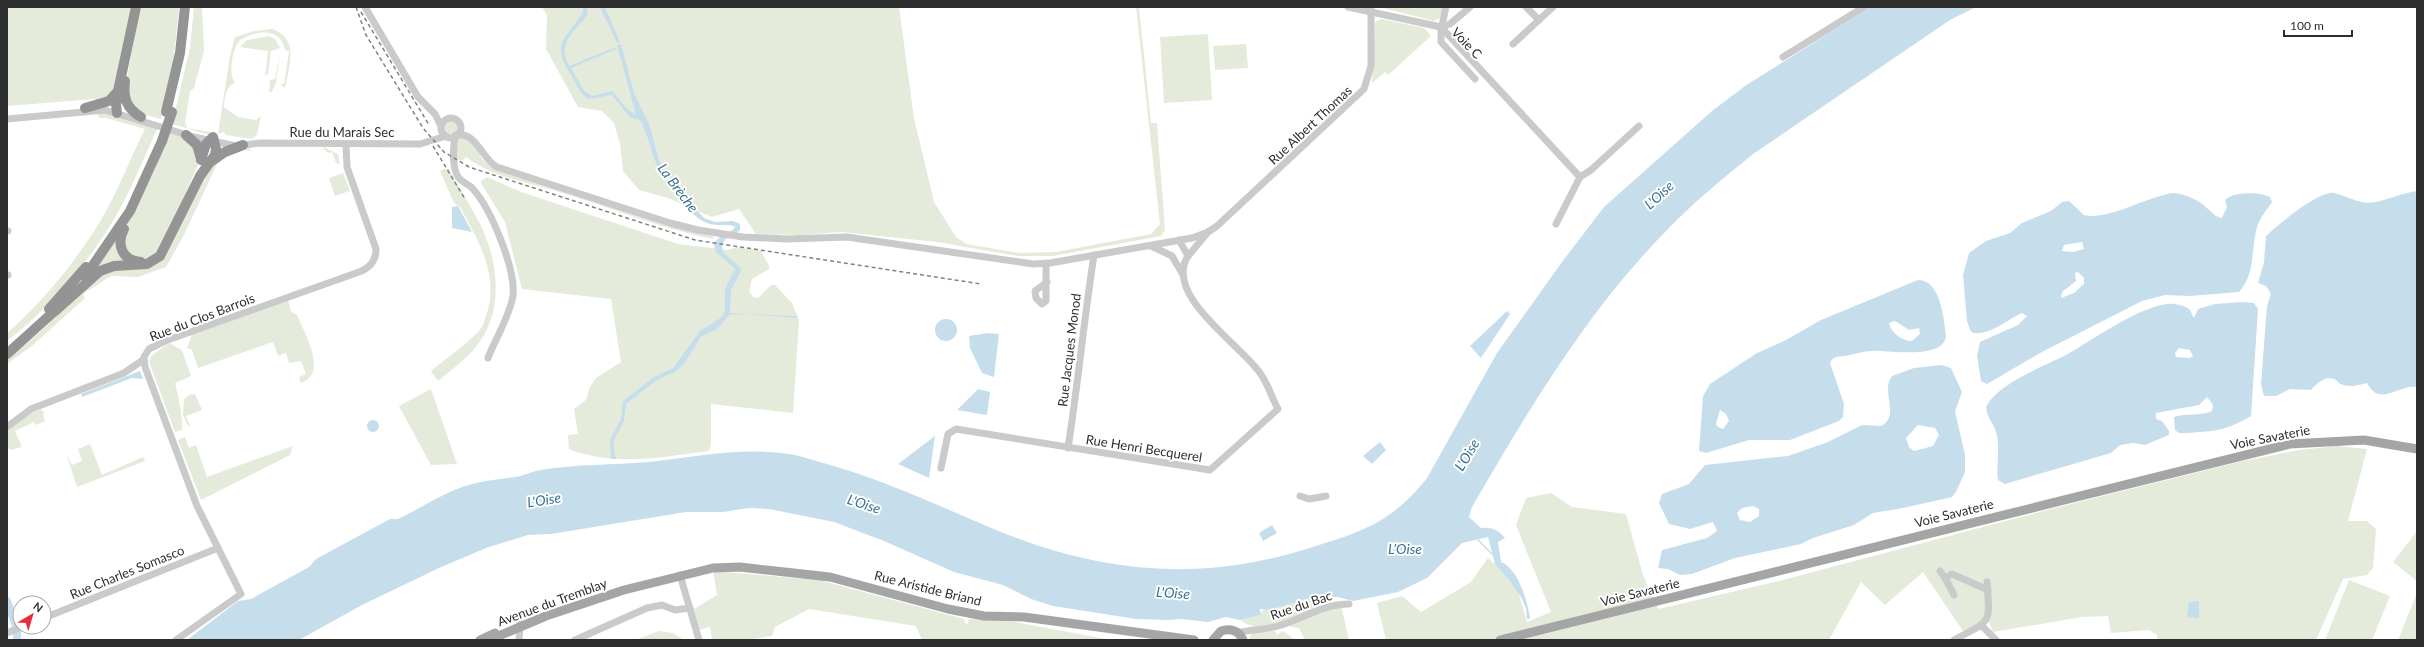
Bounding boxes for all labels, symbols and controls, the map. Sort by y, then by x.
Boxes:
scale bar [2284,12,2352,38]
text: 100 m [2290,18,2324,33]
street label: Voie C [1448,24,1486,62]
street label: Rue Albert Thomas [1265,82,1355,168]
street label: Rue du Marais Sec [290,124,394,140]
water label: La Brèche [655,160,702,216]
water label: L'Oise [1640,177,1677,212]
street label: Rue du Clos Barrois [147,289,257,344]
street label: Rue Jacques Monod [1054,292,1084,408]
street label: Voie Savaterie [2229,421,2311,453]
street label: Rue Henri Becquerel [1085,431,1203,465]
water label: L'Oise [1451,436,1483,474]
water label: L'Oise [526,488,562,511]
water label: L'Oise [845,490,883,517]
street label: Voie Savaterie [1913,495,1995,531]
water label: L’Oise [1388,540,1422,557]
street label: Rue Charles Somasco [67,542,187,602]
street label: Rue Aristide Briand [873,567,983,609]
street label: Voie Savaterie [1599,574,1681,610]
street label: Avenue du Tremblay [495,575,609,629]
water label: L'Oise [1156,583,1191,602]
street label: Rue du Bac [1268,587,1334,623]
north arrow [12,595,52,635]
text: N [31,599,46,614]

